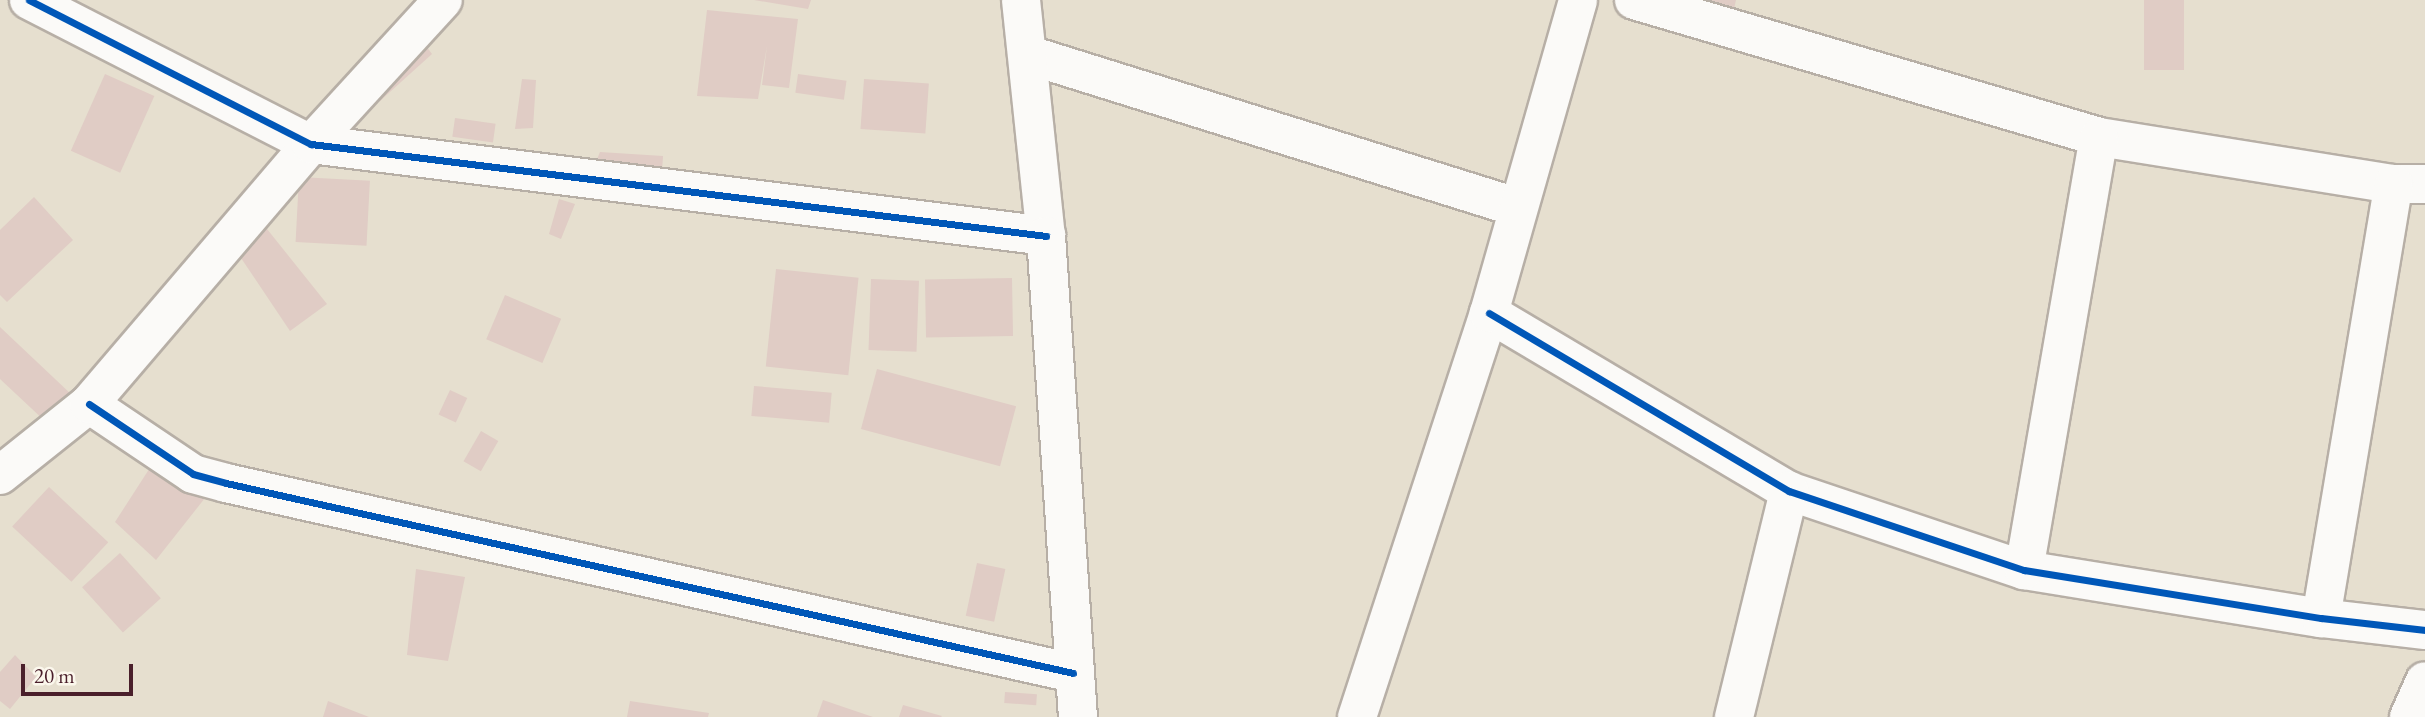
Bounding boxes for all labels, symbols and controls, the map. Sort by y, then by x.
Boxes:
scale bar [24,650,136,694]
text: 20 m [34,662,75,689]

